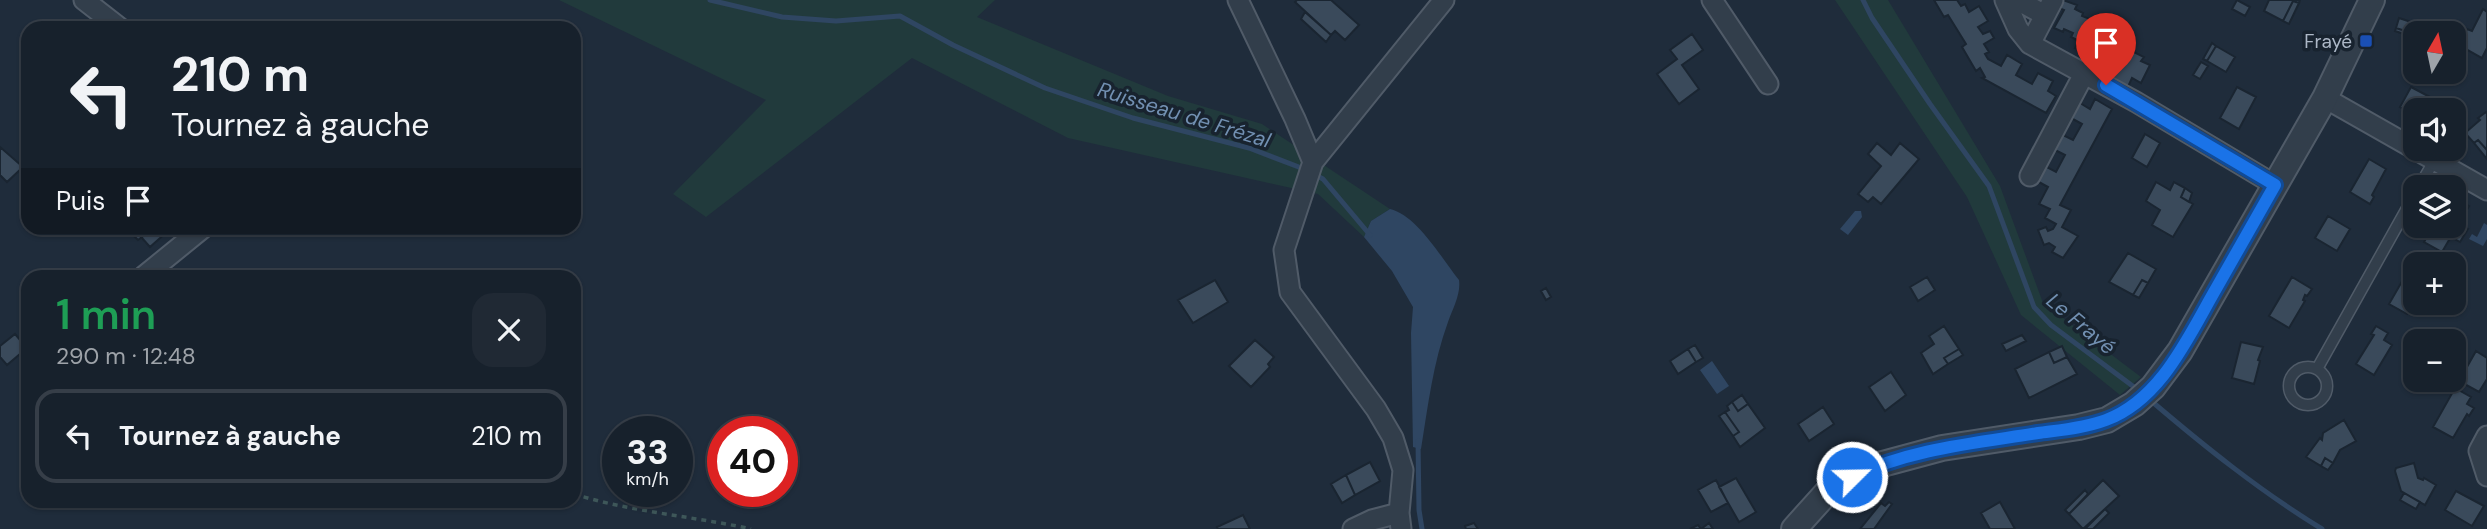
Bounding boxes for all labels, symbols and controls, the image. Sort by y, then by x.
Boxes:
pin [2076,13,2136,85]
north arrow [2403,21,2466,84]
map controls [2403,21,2466,392]
icon: arrive [2087,24,2125,62]
place label: Frayé [2304,29,2352,54]
marker: Frayé [2358,33,2374,49]
text: 210 m [171,42,309,106]
icon: left [56,49,147,140]
water label: Ruisseau de Frézal [1094,75,1274,155]
button: sound [2403,98,2466,161]
text: Tournez à gauche [171,104,429,146]
button: layers [2403,175,2466,238]
icon: arrive [119,182,157,220]
text: Puis [56,184,105,218]
button: + [2403,252,2466,315]
text: 1 min [56,287,156,342]
water label: Le Frayé [2041,287,2121,361]
button: close [472,293,546,367]
button: − [2403,329,2466,392]
text: 290 m · 12:48 [56,341,196,371]
speed limit sign: 40 [707,416,798,507]
icon: left [60,417,98,455]
text: Tournez à gauche [119,419,341,453]
text: 210 m [471,419,542,453]
text: 33 [626,429,669,475]
position arrow [1815,440,1889,514]
text: km/h [626,467,669,491]

